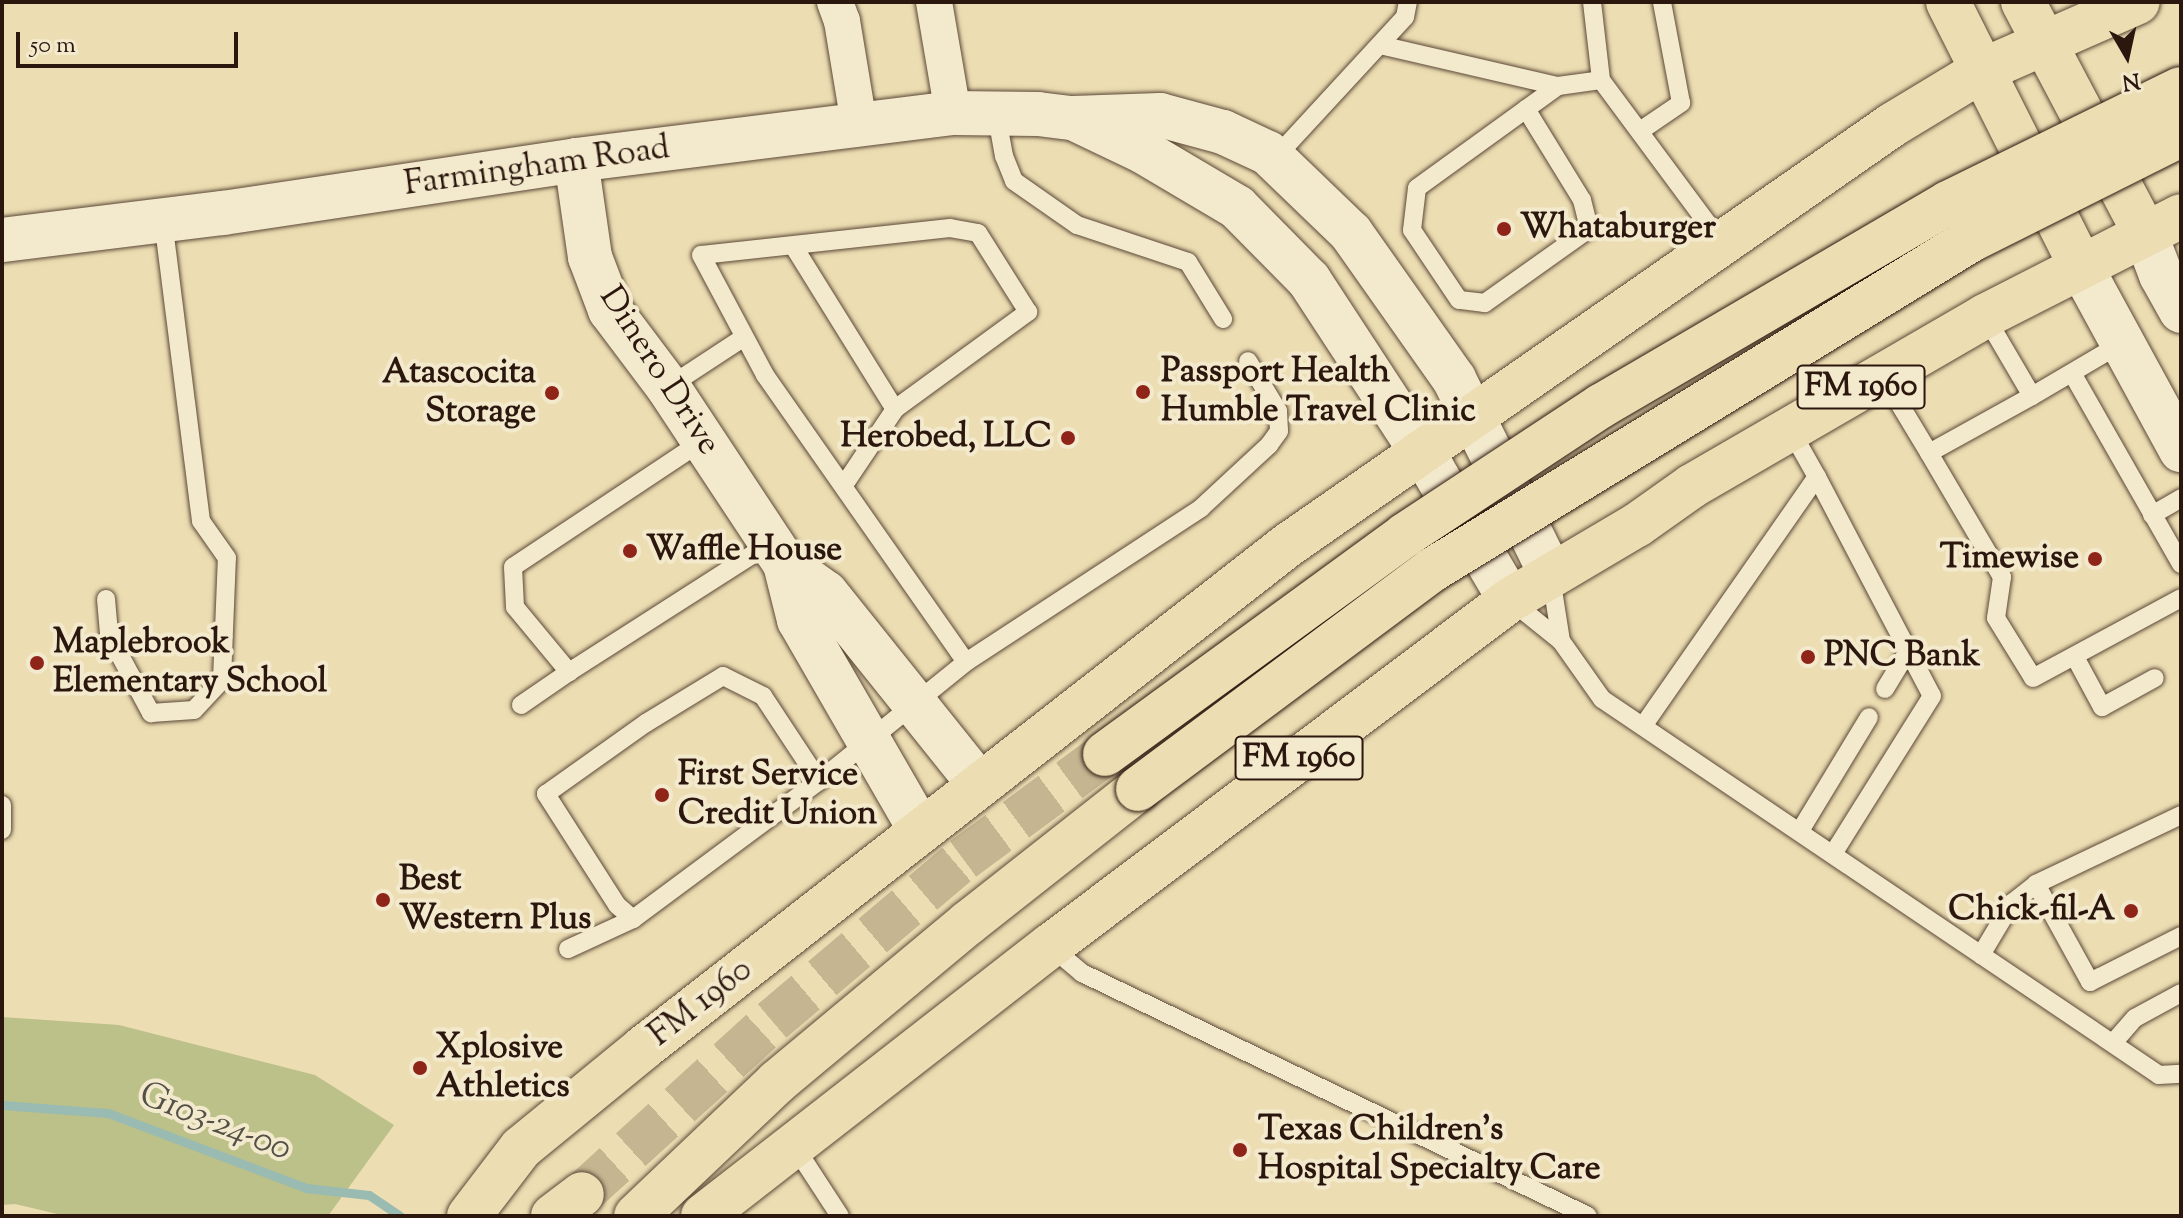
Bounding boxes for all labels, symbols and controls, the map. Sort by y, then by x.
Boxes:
scale bar [20,16,242,66]
north arrow [2087,16,2167,96]
text: 50 m [30,29,76,63]
text: N [2120,63,2142,97]
street label: Farmingham Road [402,128,672,206]
place label: Whataburger [1520,209,1716,249]
marker: Whataburger [1495,220,1513,238]
street label: Dinero Drive [589,279,729,463]
place label: Passport Health Humble Travel Clinic [1161,352,1475,432]
place label: Atascocita Storage [382,353,536,432]
road number: FM 1960 [1795,359,1927,415]
marker: Passport Health Humble Travel Clinic [1132,381,1154,403]
marker: Atascocita Storage [543,384,561,402]
place label: Herobed, LLC [840,418,1052,458]
marker: Herobed, LLC [1059,429,1077,447]
place label: Waffle House [646,531,842,571]
place label: Timewise [1940,539,2079,579]
marker: Waffle House [621,542,639,560]
marker: Timewise [2086,550,2104,568]
place label: Maplebrook Elementary School [53,623,327,702]
place label: PNC Bank [1824,637,1980,677]
marker: PNC Bank [1799,648,1817,666]
marker: Maplebrook Elementary School [28,654,46,672]
road number: FM 1960 [1233,730,1365,786]
place label: First Service Credit Union [678,755,877,834]
marker: First Service Credit Union [653,786,671,804]
place label: Best Western Plus [399,860,591,940]
marker: Best Western Plus [374,891,392,909]
place label: Chick-fil-A [1948,891,2115,931]
marker: Chick-fil-A [2122,902,2140,920]
street label: FM 1960 [641,950,761,1056]
place label: Xplosive Athletics [436,1028,570,1108]
marker: Xplosive Athletics [411,1059,429,1077]
water label: G103-24-00 [133,1074,297,1172]
place label: Texas Children's Hospital Specialty Care [1258,1110,1601,1190]
marker: Texas Children's Hospital Specialty Care [1229,1139,1251,1161]

